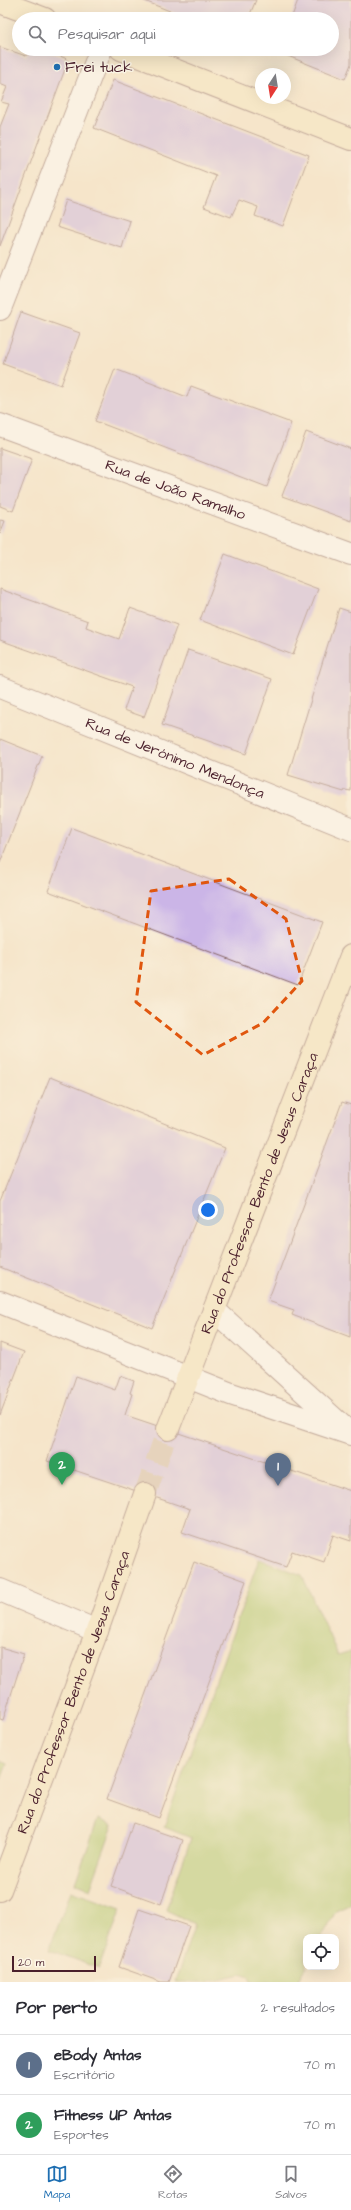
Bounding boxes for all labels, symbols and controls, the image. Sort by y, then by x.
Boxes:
search box [12,12,339,56]
icon: search [26,23,48,45]
text: Pesquisar aqui [58,24,155,45]
place label: Frei tuck [65,57,132,78]
marker: Frei tuck [52,62,62,72]
north arrow [255,68,291,104]
street label: Rua de João Ramalho [102,455,249,526]
street label: Rua de Jerónimo Mendonça [82,713,268,804]
street label: Rua do Professor Bento de Jesus Caraça [196,1049,324,1337]
your location [198,1200,218,1220]
pin: 2 [49,1452,75,1485]
pin: 1 [265,1453,291,1486]
street label: Rua do Professor Bento de Jesus Caraça [12,1548,135,1837]
map controls [303,1934,339,1970]
button: locate [303,1934,339,1970]
scale bar [12,1954,96,1973]
text: 20 m [18,1955,44,1970]
text: Por perto [16,1996,97,2020]
text: 2 resultados [261,1999,335,2017]
text: eBody Antas [54,2045,141,2066]
text: 1 [28,2056,30,2074]
text: 70 m [303,2056,335,2074]
text: Escritório [54,2066,115,2084]
text: Fitness UP Antas [54,2105,172,2126]
text: 2 [25,2116,33,2134]
text: 70 m [303,2116,335,2134]
text: Esportes [54,2126,109,2144]
tab: Mapa [44,2163,70,2202]
tab: Rotas [158,2163,188,2202]
tab: Salvos [275,2163,307,2202]

